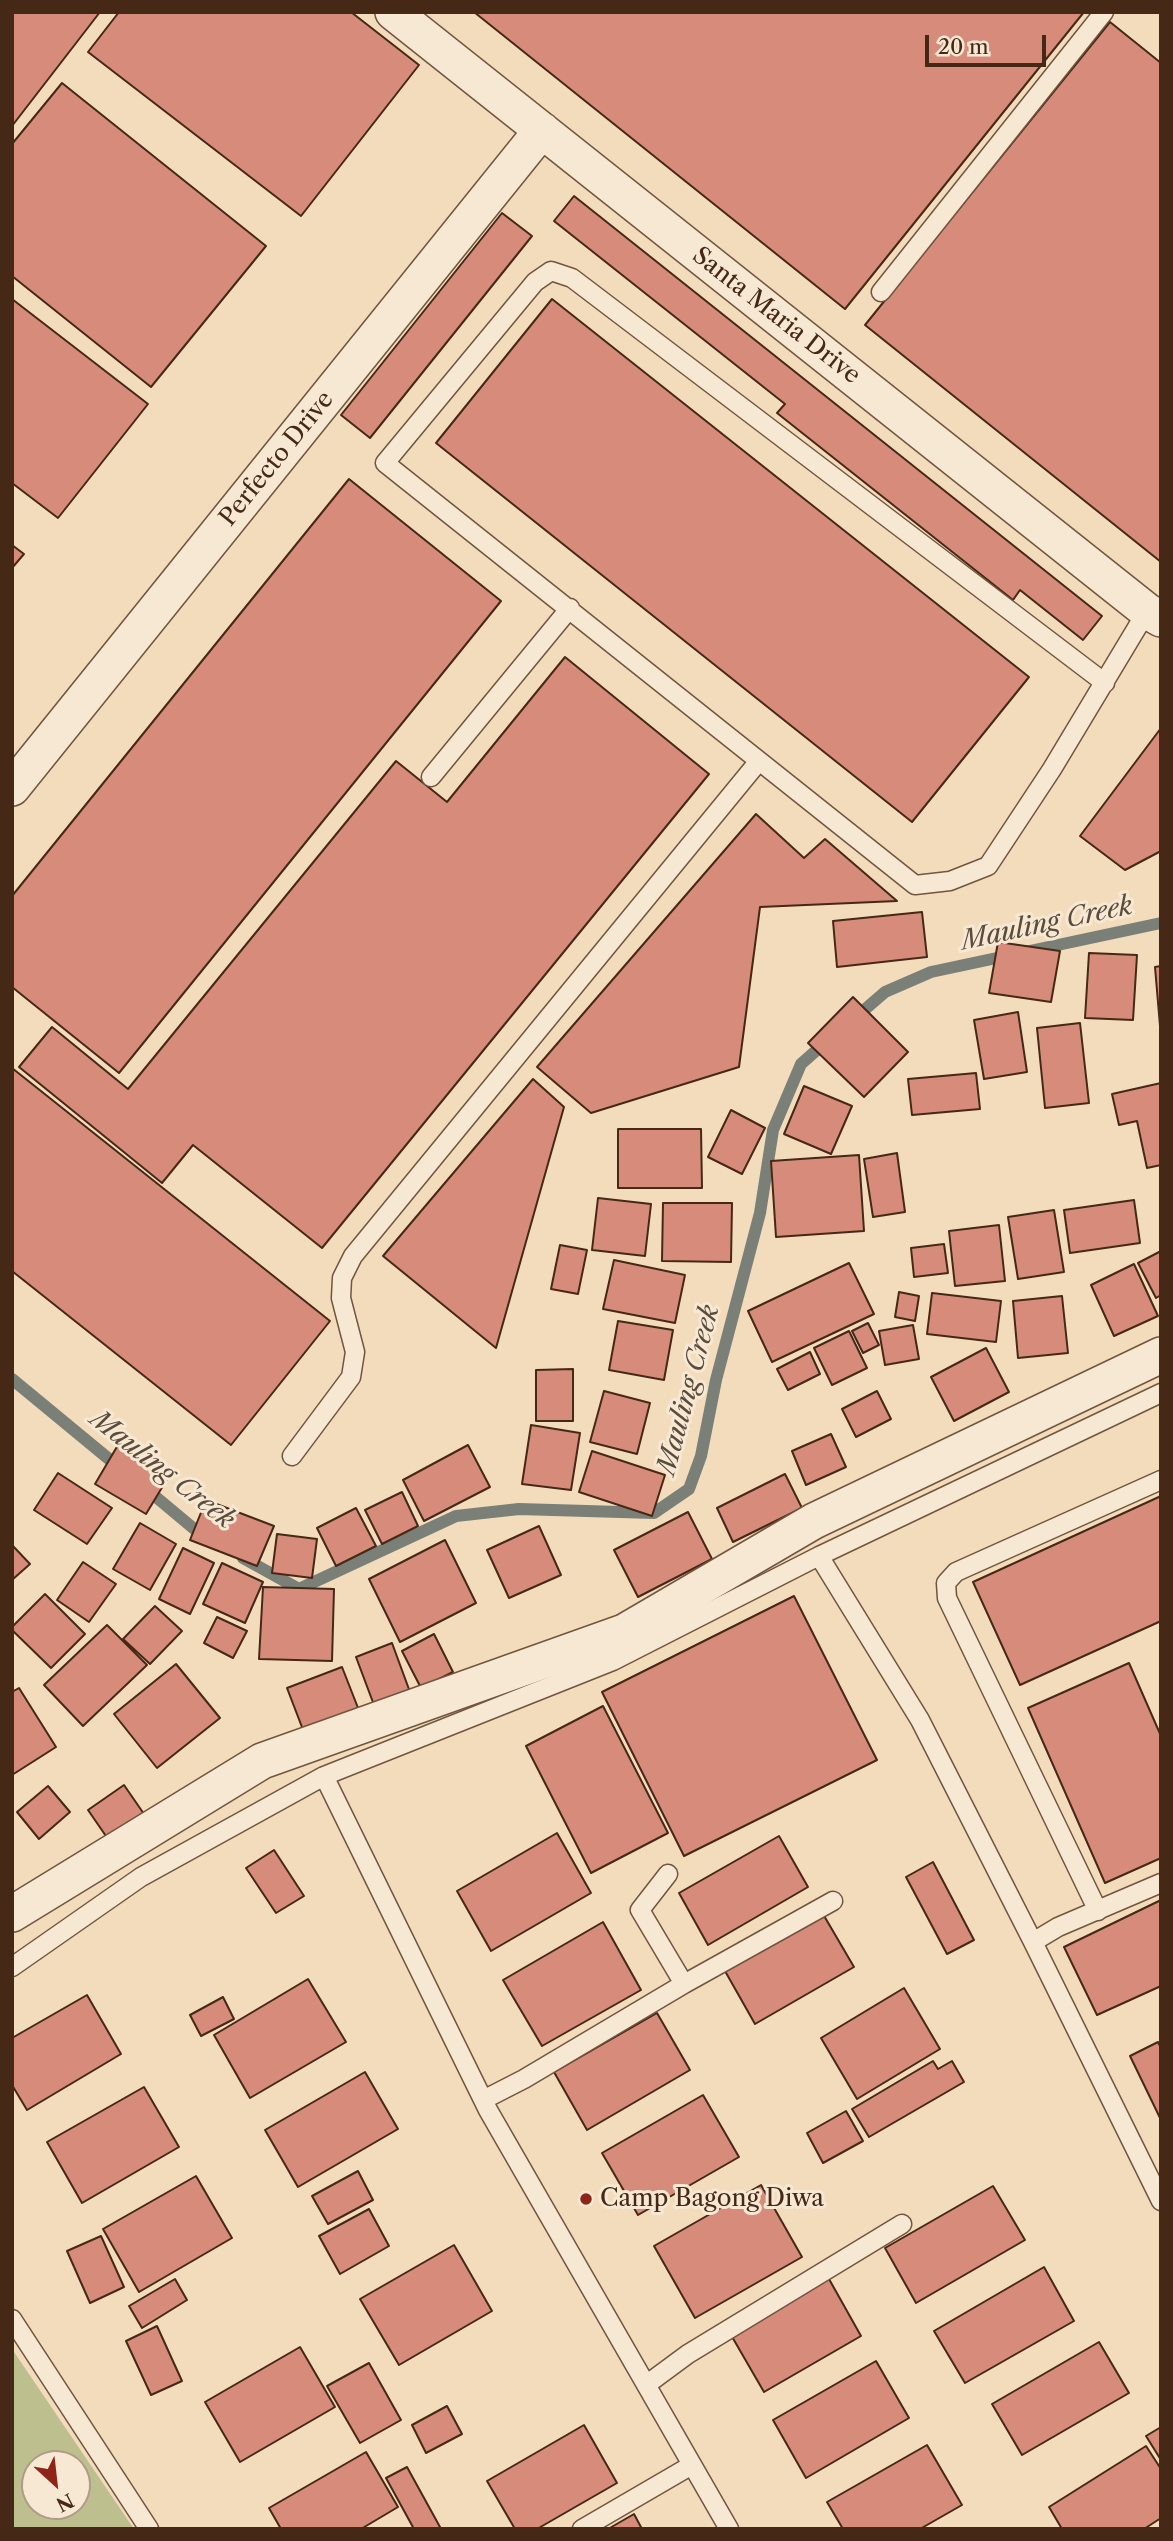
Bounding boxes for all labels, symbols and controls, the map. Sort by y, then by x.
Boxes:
scale bar [928,21,1049,65]
text: 20 m [938,34,989,59]
street label: Santa Maria Drive [686,242,866,390]
street label: Perfecto Drive [214,386,340,532]
water label: Mauling Creek [959,891,1135,957]
water label: Mauling Creek [651,1302,727,1478]
water label: Mauling Creek [84,1404,240,1536]
place label: Camp Bagong Diwa [600,2185,824,2213]
marker: Camp Bagong Diwa [578,2191,594,2207]
north arrow [21,2450,91,2520]
text: N [52,2488,77,2516]

